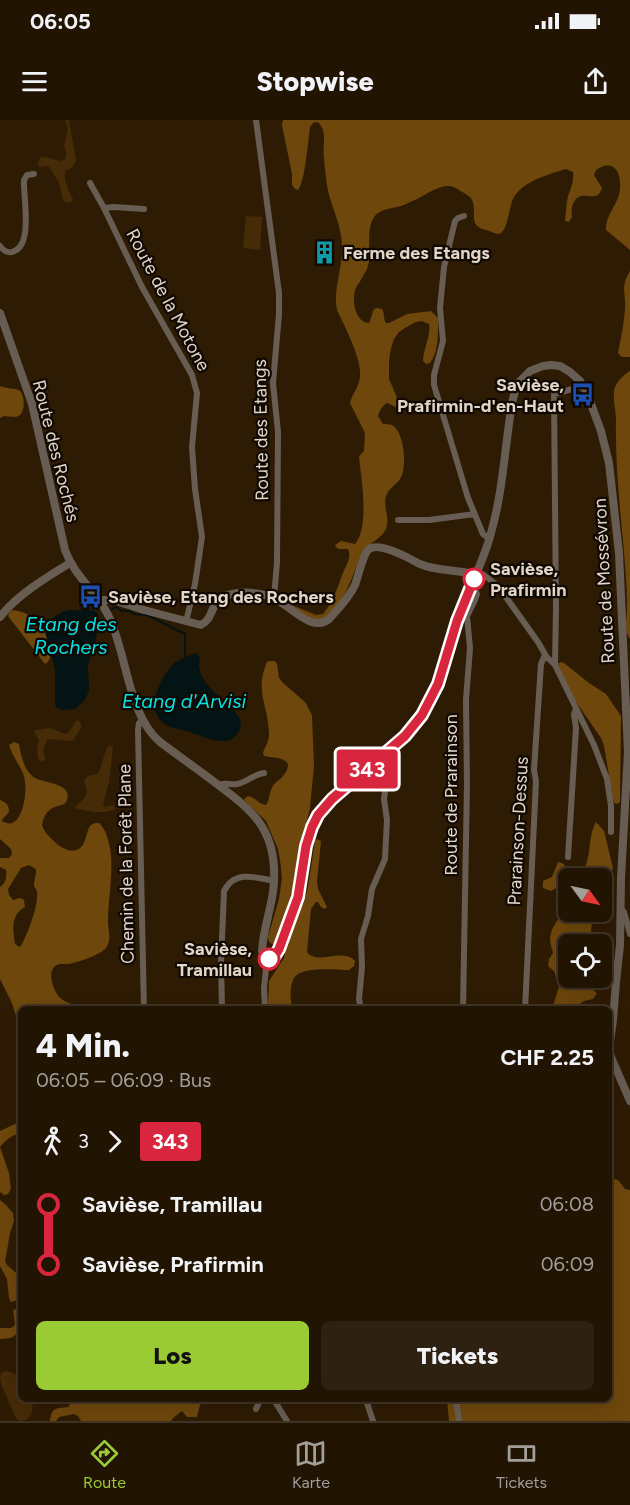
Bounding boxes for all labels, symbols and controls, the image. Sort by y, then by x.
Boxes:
text: 06:05 [30,8,91,35]
icon: menu [18,65,51,98]
text: Stopwise [256,65,374,98]
icon: share [579,65,612,98]
street label: Route de la Motone [121,225,215,375]
building icon: Ferme des Etangs [312,240,338,266]
place label: Ferme des Etangs [343,242,490,264]
street label: Route des Etangs [249,359,273,501]
place label: Savièse, Prafirmin-d'en-Haut [397,374,564,417]
street label: Route des Rochés [28,378,84,524]
bus stop icon: Savièse, Prafirmin-d'en-Haut [569,382,595,408]
street label: Route de Mossévron [589,498,619,664]
place label: Savièse, Prafirmin [490,558,566,601]
marker: Savièse, Prafirmin [463,568,485,590]
bus stop icon: Savièse, Etang des Rochers [77,584,103,610]
place label: Savièse, Etang des Rochers [108,586,334,608]
water label: Etang des Rochers [25,612,117,659]
water label: Etang d'Arvisi [122,689,247,713]
street label: Route de Prarainson [440,714,462,876]
line badge: 343 [332,750,401,788]
street label: Prarainson-Dessus [503,756,533,906]
text: 343 [349,757,385,782]
street label: Chemin de la Forêt Plane [113,764,139,964]
north arrow [558,868,612,922]
map controls [558,868,612,988]
button: locate [558,934,612,988]
place label: Savièse, Tramillau [177,938,252,981]
marker: Savièse, Tramillau [258,948,280,970]
text: 4 Min. [36,1026,130,1065]
text: CHF 2.25 [500,1044,594,1071]
text: 06:05 – 06:09 · Bus [36,1068,211,1092]
icon: walk [36,1125,69,1158]
icon: forward [98,1125,131,1158]
text: 3 [78,1129,89,1153]
text: 343 [152,1129,189,1154]
text: Savièse, Tramillau [82,1191,262,1218]
text: 06:08 [540,1192,594,1216]
text: Savièse, Prafirmin [82,1251,264,1278]
text: 06:09 [541,1252,594,1276]
button: Los [36,1321,309,1390]
button: Tickets [321,1321,594,1390]
tab: Route [83,1437,126,1492]
tab: Karte [292,1437,330,1492]
tab: Tickets [496,1437,547,1492]

